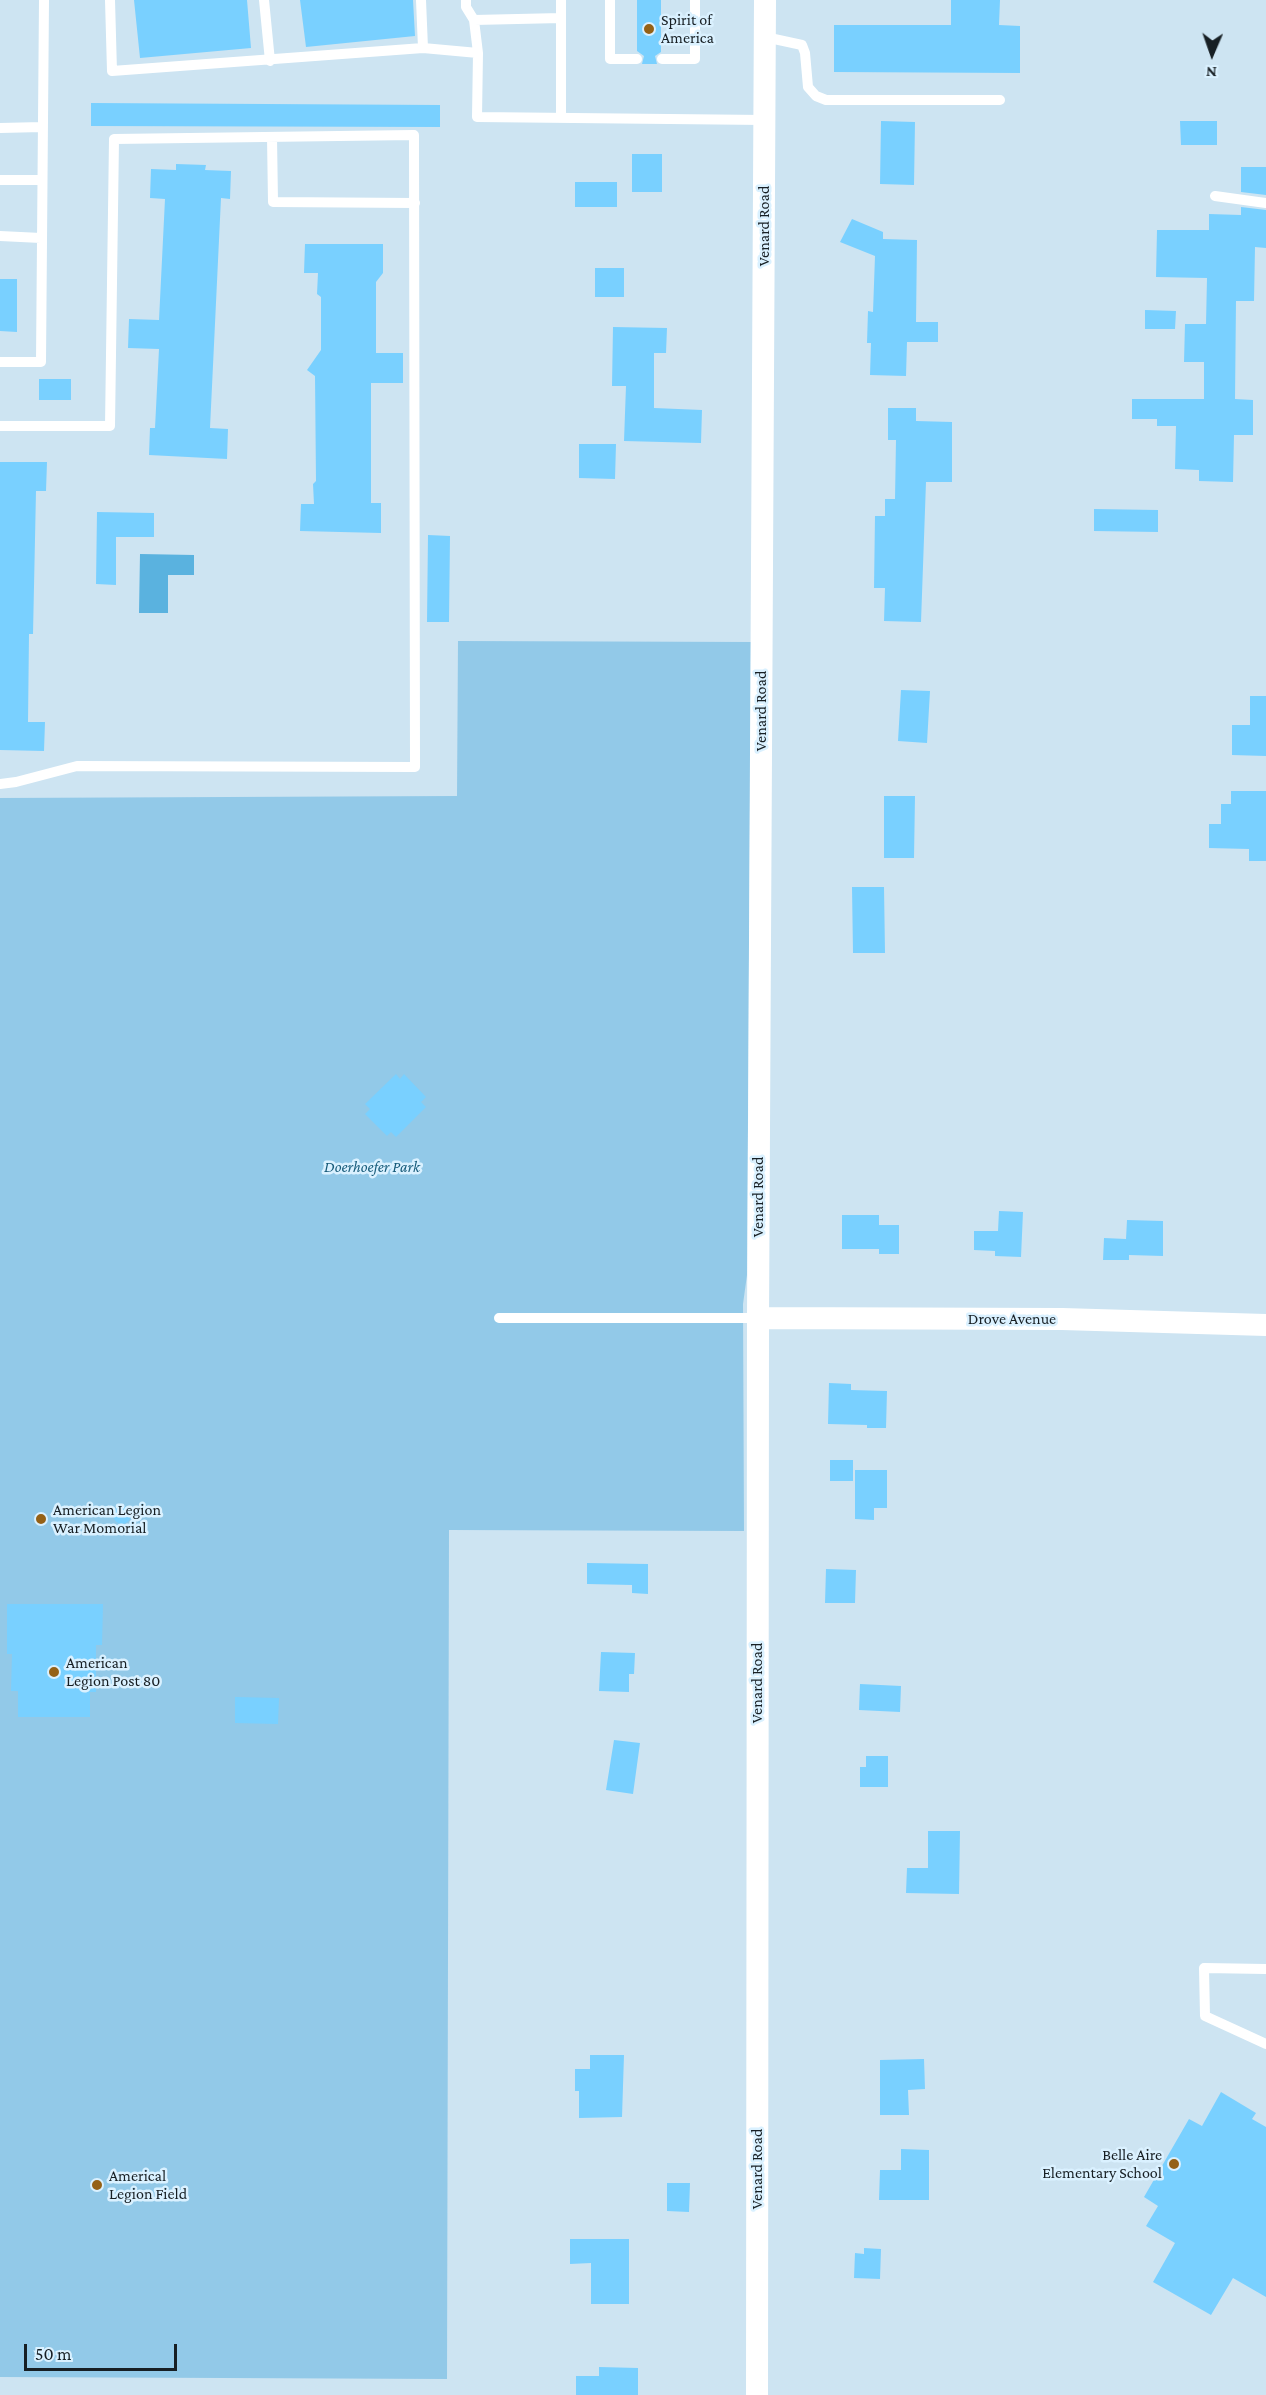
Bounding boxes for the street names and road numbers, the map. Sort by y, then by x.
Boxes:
street label: Venard Road [754,186,774,266]
street label: Venard Road [751,671,771,751]
street label: Venard Road [748,1157,768,1237]
street label: Drove Avenue [968,1309,1056,1329]
street label: Venard Road [747,1643,767,1723]
street label: Venard Road [747,2129,767,2209]

